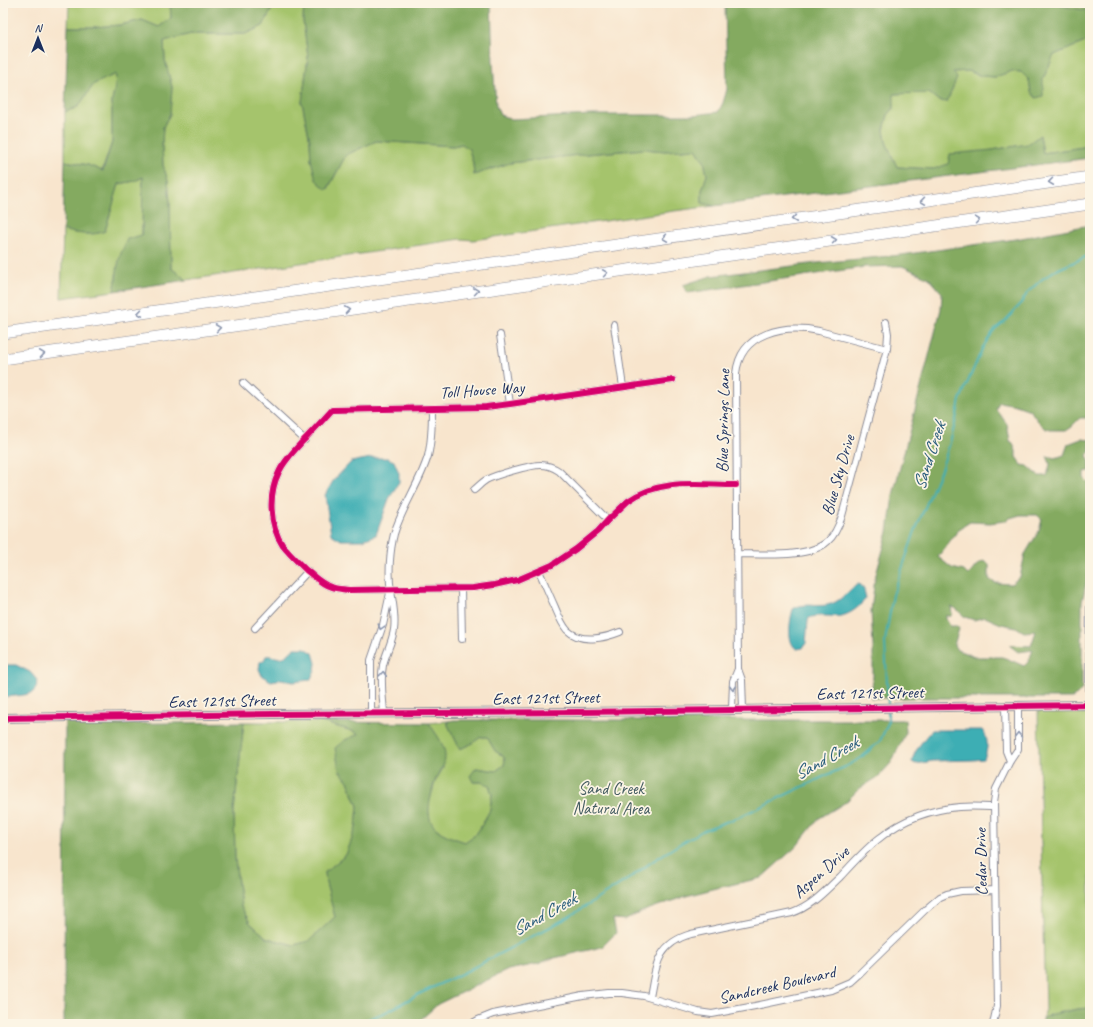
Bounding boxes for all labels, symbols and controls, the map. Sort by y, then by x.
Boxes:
north arrow [18,18,58,58]
text: N [35,21,44,35]
one-way arrow [1048,177,1054,186]
one-way arrow [920,196,926,205]
one-way arrow [791,214,797,223]
one-way arrow [974,216,980,225]
one-way arrow [662,233,668,242]
one-way arrow [831,236,837,245]
one-way arrow [601,269,608,278]
one-way arrow [473,287,479,296]
one-way arrow [344,306,350,315]
one-way arrow [137,308,143,317]
one-way arrow [215,324,222,333]
one-way arrow [39,350,45,359]
street label: Blue Springs Lane [712,368,734,473]
street label: Toll House Way [439,377,526,403]
water label: Sand Creek [908,416,951,492]
street label: Blue Sky Drive [817,431,860,518]
one-way arrow [377,624,386,631]
one-way arrow [378,671,387,677]
street label: East 121st Street [816,682,926,704]
one-way arrow [729,685,737,691]
street label: East 121st Street [492,687,602,709]
street label: East 121st Street [168,690,278,712]
water label: Sand Creek [790,730,865,784]
one-way arrow [1014,732,1022,738]
park label: Sand Creek Natural Area [573,778,650,819]
street label: Cedar Drive [970,827,992,896]
street label: Aspen Drive [789,840,855,903]
water label: Sand Creek [508,886,583,940]
street label: Sandcreek Boulevard [717,961,840,1009]

